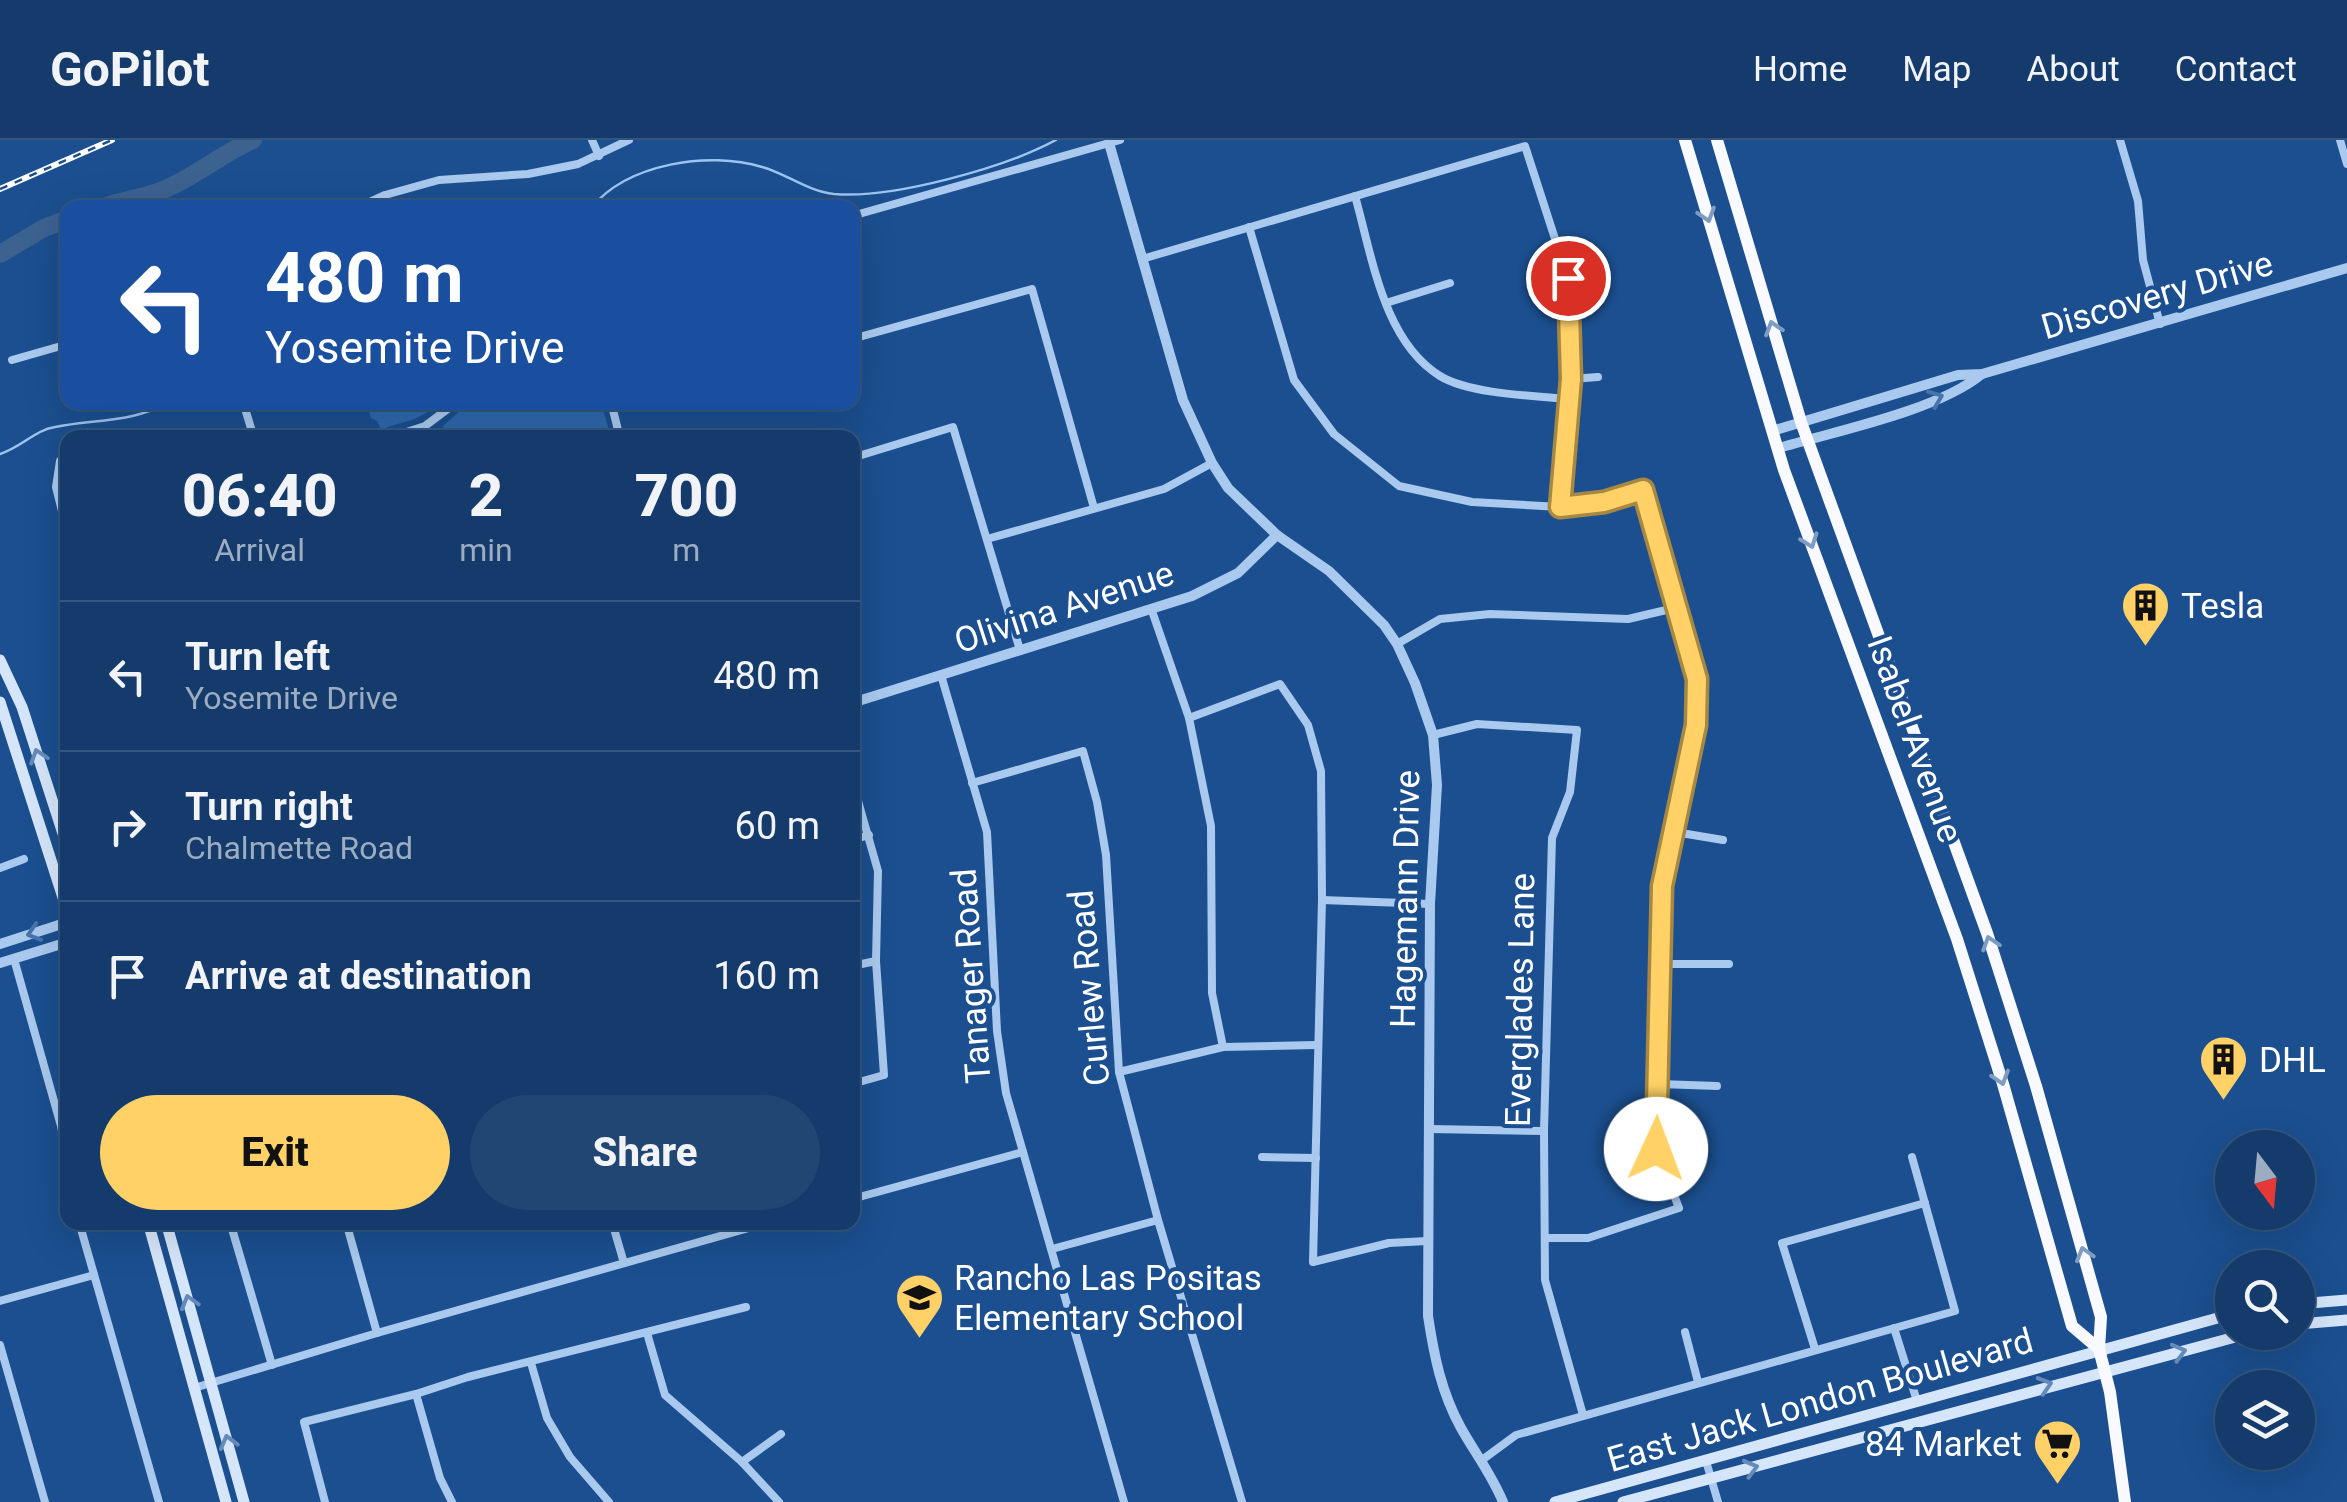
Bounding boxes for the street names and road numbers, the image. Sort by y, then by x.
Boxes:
street label: Discovery Drive [2037,243,2278,348]
street label: Olivina Avenue [949,553,1179,662]
street label: Isabel Avenue [1858,630,1971,848]
street label: Hagemann Drive [1383,770,1428,1028]
street label: Tanager Road [944,867,999,1085]
street label: Everglades Lane [1498,873,1543,1127]
street label: Curlew Road [1061,888,1118,1088]
street label: East Jack London Boulevard [1603,1320,2038,1481]

